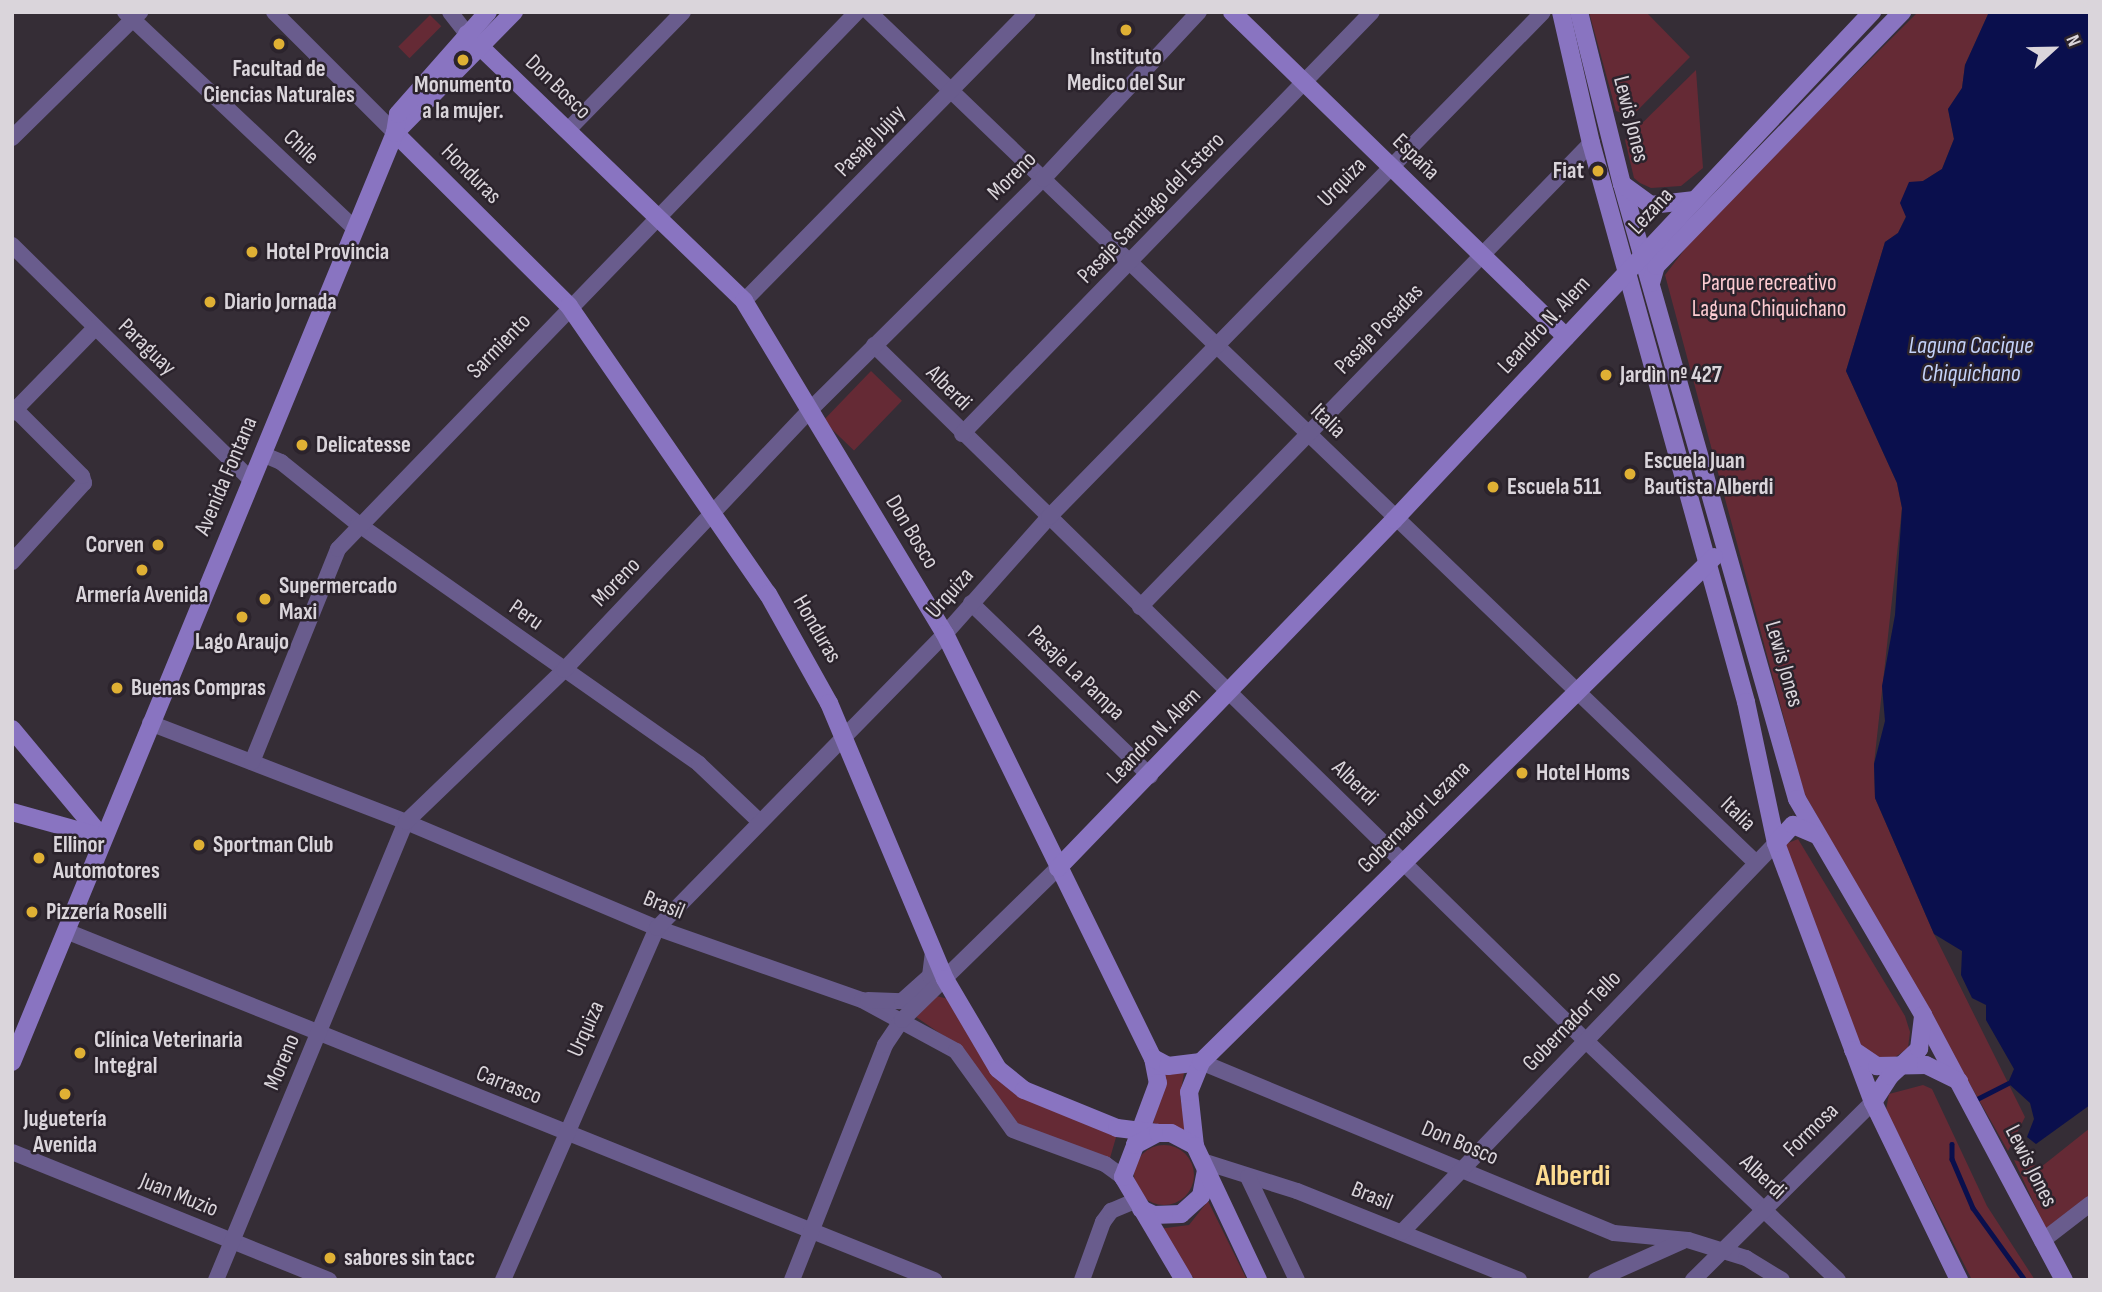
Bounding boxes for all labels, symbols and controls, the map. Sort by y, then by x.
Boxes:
north arrow [2018,14,2088,84]
marker: Instituto Medico del Sur [1116,20,1136,40]
text: N [2060,32,2085,50]
marker: Facultad de Ciencias Naturales [271,36,287,52]
place label: Instituto Medico del Sur [1067,43,1185,97]
street label: Don Bosco [519,49,597,125]
marker: Monumento a la mujer. [455,52,471,68]
place label: Facultad de Ciencias Naturales [203,55,355,109]
place label: Monumento a la mujer. [414,71,512,125]
street label: Lewis Jones [1607,73,1655,165]
street label: Pasaje Jujuy [829,99,911,183]
street label: Chile [277,124,325,170]
street label: Pasaje Santiago del Estero [1072,127,1230,289]
street label: España [1387,128,1445,186]
street label: Honduras [435,138,507,210]
street label: Moreno [982,146,1042,206]
street label: Urquiza [1312,151,1372,213]
place label: Fiat [1553,157,1584,185]
marker: Fiat [1590,163,1606,179]
street label: Lezana [1623,182,1679,240]
place label: Hotel Provincia [266,238,389,266]
marker: Hotel Provincia [244,244,260,260]
park label: Parque recreativo Laguna Chiquichano [1692,269,1846,323]
street label: Leandro N. Alem [1492,270,1596,380]
street label: Pasaje Posadas [1329,278,1429,380]
place label: Diario Jornada [224,288,337,316]
marker: Diario Jornada [202,294,218,310]
street label: Sarmiento [461,308,537,384]
street label: Paraguay [112,313,182,381]
water label: Laguna Cacique Chiquichano [1909,332,2033,388]
street label: Alberdi [920,359,978,417]
place label: Jardìn nº 427 [1620,361,1722,389]
marker: Jardìn nº 427 [1598,367,1614,383]
street label: Italia [1305,398,1351,444]
street label: Avenida Fontana [189,413,263,539]
place label: Delicatesse [316,431,411,459]
marker: Delicatesse [294,437,310,453]
place label: Escuela Juan Bautista Alberdi [1644,447,1773,501]
marker: Escuela Juan Bautista Alberdi [1622,466,1638,482]
place label: Escuela 511 [1507,473,1601,501]
marker: Escuela 511 [1485,479,1501,495]
street label: Don Bosco [879,490,945,574]
place label: Corven [86,531,144,559]
marker: Corven [150,537,166,553]
street label: Moreno [586,552,646,612]
marker: Armería Avenida [134,562,150,578]
street label: Urquiza [920,562,980,624]
place label: Supermercado Maxi [279,572,397,626]
place label: Armería Avenida [76,581,208,609]
street label: Honduras [787,590,847,668]
marker: Supermercado Maxi [257,591,273,607]
street label: Peru [504,594,548,636]
marker: Lago Araujo [234,609,250,625]
street label: Lewis Jones [1759,618,1809,710]
street label: Pasaje La Pampa [1022,620,1130,726]
place label: Lago Araujo [195,628,289,656]
place label: Buenas Compras [131,674,266,702]
marker: Buenas Compras [109,680,125,696]
street label: Leandro N. Alem [1101,682,1207,790]
street label: Alberdi [1326,755,1384,811]
street label: Gobernador Lezana [1352,755,1476,879]
place label: Hotel Homs [1536,759,1630,787]
marker: Hotel Homs [1514,765,1530,781]
street label: Italia [1715,791,1761,837]
place label: Ellinor Automotores [53,831,160,885]
place label: Sportman Club [213,831,333,859]
marker: Sportman Club [191,837,207,853]
marker: Ellinor Automotores [31,850,47,866]
street label: Brasil [639,884,689,926]
place label: Pizzería Roselli [46,898,167,926]
marker: Pizzería Roselli [24,904,40,920]
street label: Gobernador Tello [1517,965,1627,1077]
street label: Urquiza [562,997,610,1061]
place label: Clínica Veterinaria Integral [94,1026,243,1080]
street label: Moreno [258,1030,306,1094]
marker: Clínica Veterinaria Integral [72,1045,88,1061]
street label: Carrasco [472,1059,546,1111]
marker: Juguetería Avenida [57,1086,73,1102]
street label: Formosa [1778,1097,1844,1163]
place label: Juguetería Avenida [23,1105,107,1159]
street label: Don Bosco [1417,1114,1503,1172]
street label: Lewis Jones [1999,1120,2063,1212]
street label: Alberdi [1734,1149,1792,1205]
district label: Alberdi [1536,1158,1610,1194]
street label: Juan Muzio [136,1167,222,1223]
street label: Brasil [1347,1175,1397,1217]
place label: sabores sin tacc [344,1244,475,1272]
marker: sabores sin tacc [322,1250,338,1266]

